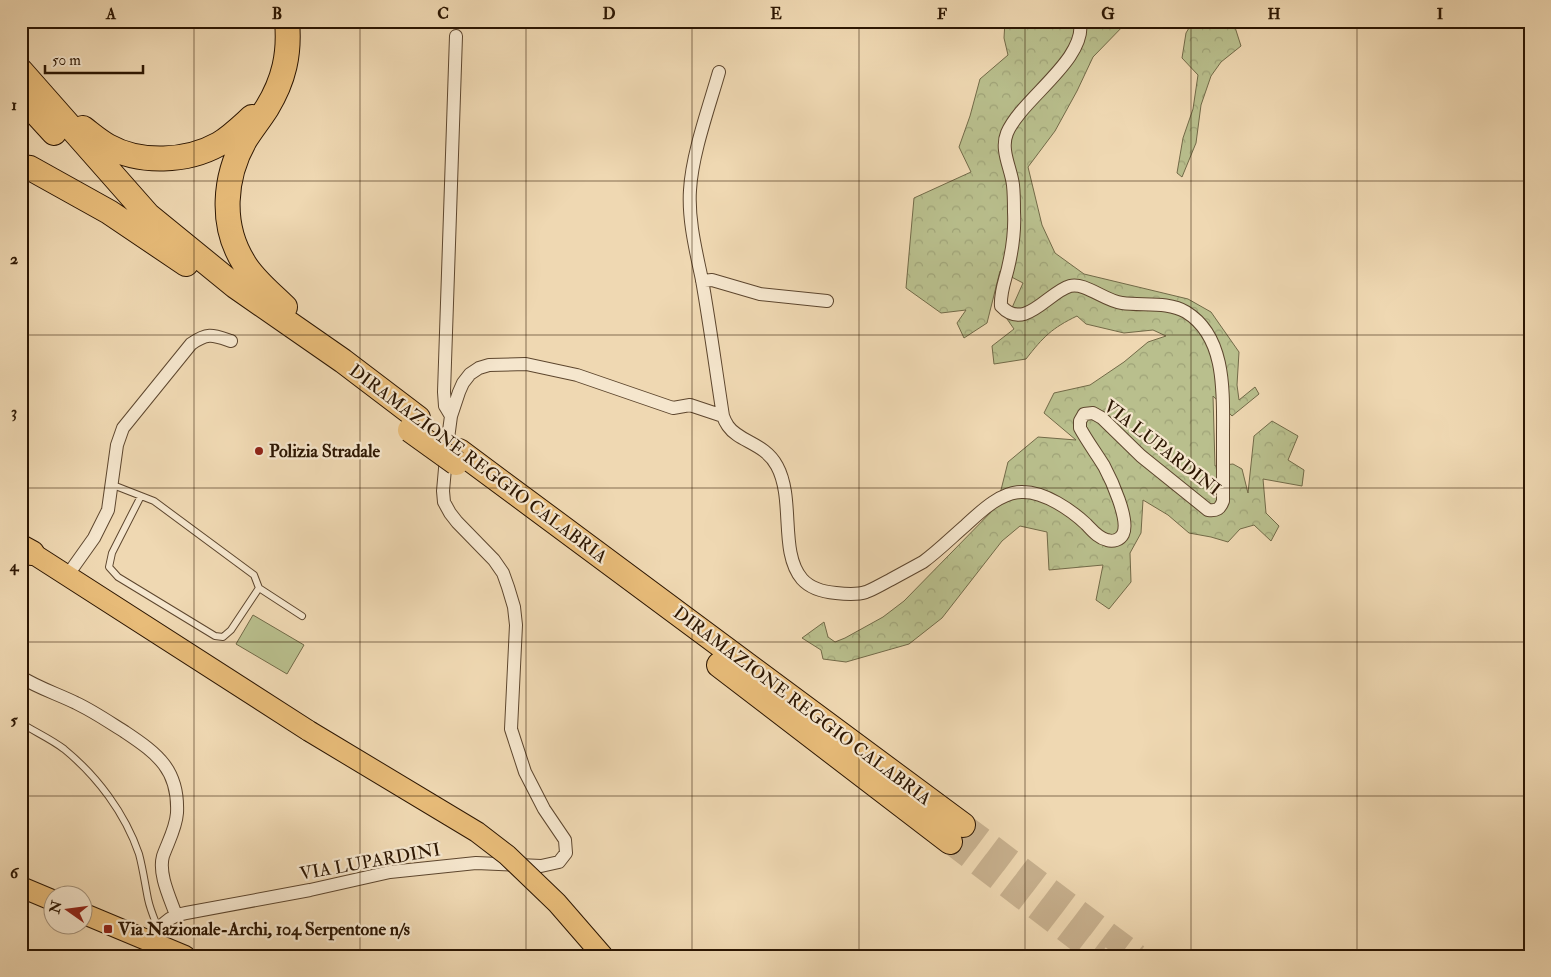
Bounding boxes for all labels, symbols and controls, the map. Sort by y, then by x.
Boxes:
text: A [105,4,117,24]
text: B [272,4,282,24]
text: C [437,4,449,24]
text: D [602,4,616,24]
text: E [770,4,782,24]
text: F [937,4,947,24]
text: G [1101,4,1115,24]
text: H [1267,4,1281,24]
text: I [1437,4,1444,24]
scale bar [45,42,142,74]
text: 50 m [52,51,81,70]
text: 1 [11,95,17,115]
text: 2 [10,249,18,269]
street label: DIRAMAZIONE REGGIO CALABRIA [344,359,612,569]
street label: VIA LUPARDINI [1099,395,1225,501]
text: 3 [11,402,17,422]
place label: Polizia Stradale [269,440,380,463]
marker: Polizia Stradale [253,445,265,457]
text: 4 [9,556,20,576]
street label: DIRAMAZIONE REGGIO CALABRIA [668,601,936,811]
text: 5 [10,710,18,730]
street label: VIA LUPARDINI [298,838,442,886]
text: 6 [10,863,20,883]
north arrow [42,884,92,934]
text: N [46,898,66,916]
place label: Via Nazionale-Archi, 104 Serpentone n/s [117,918,410,941]
marker: Via Nazionale-Archi, 104 Serpentone n/s [102,923,114,935]

